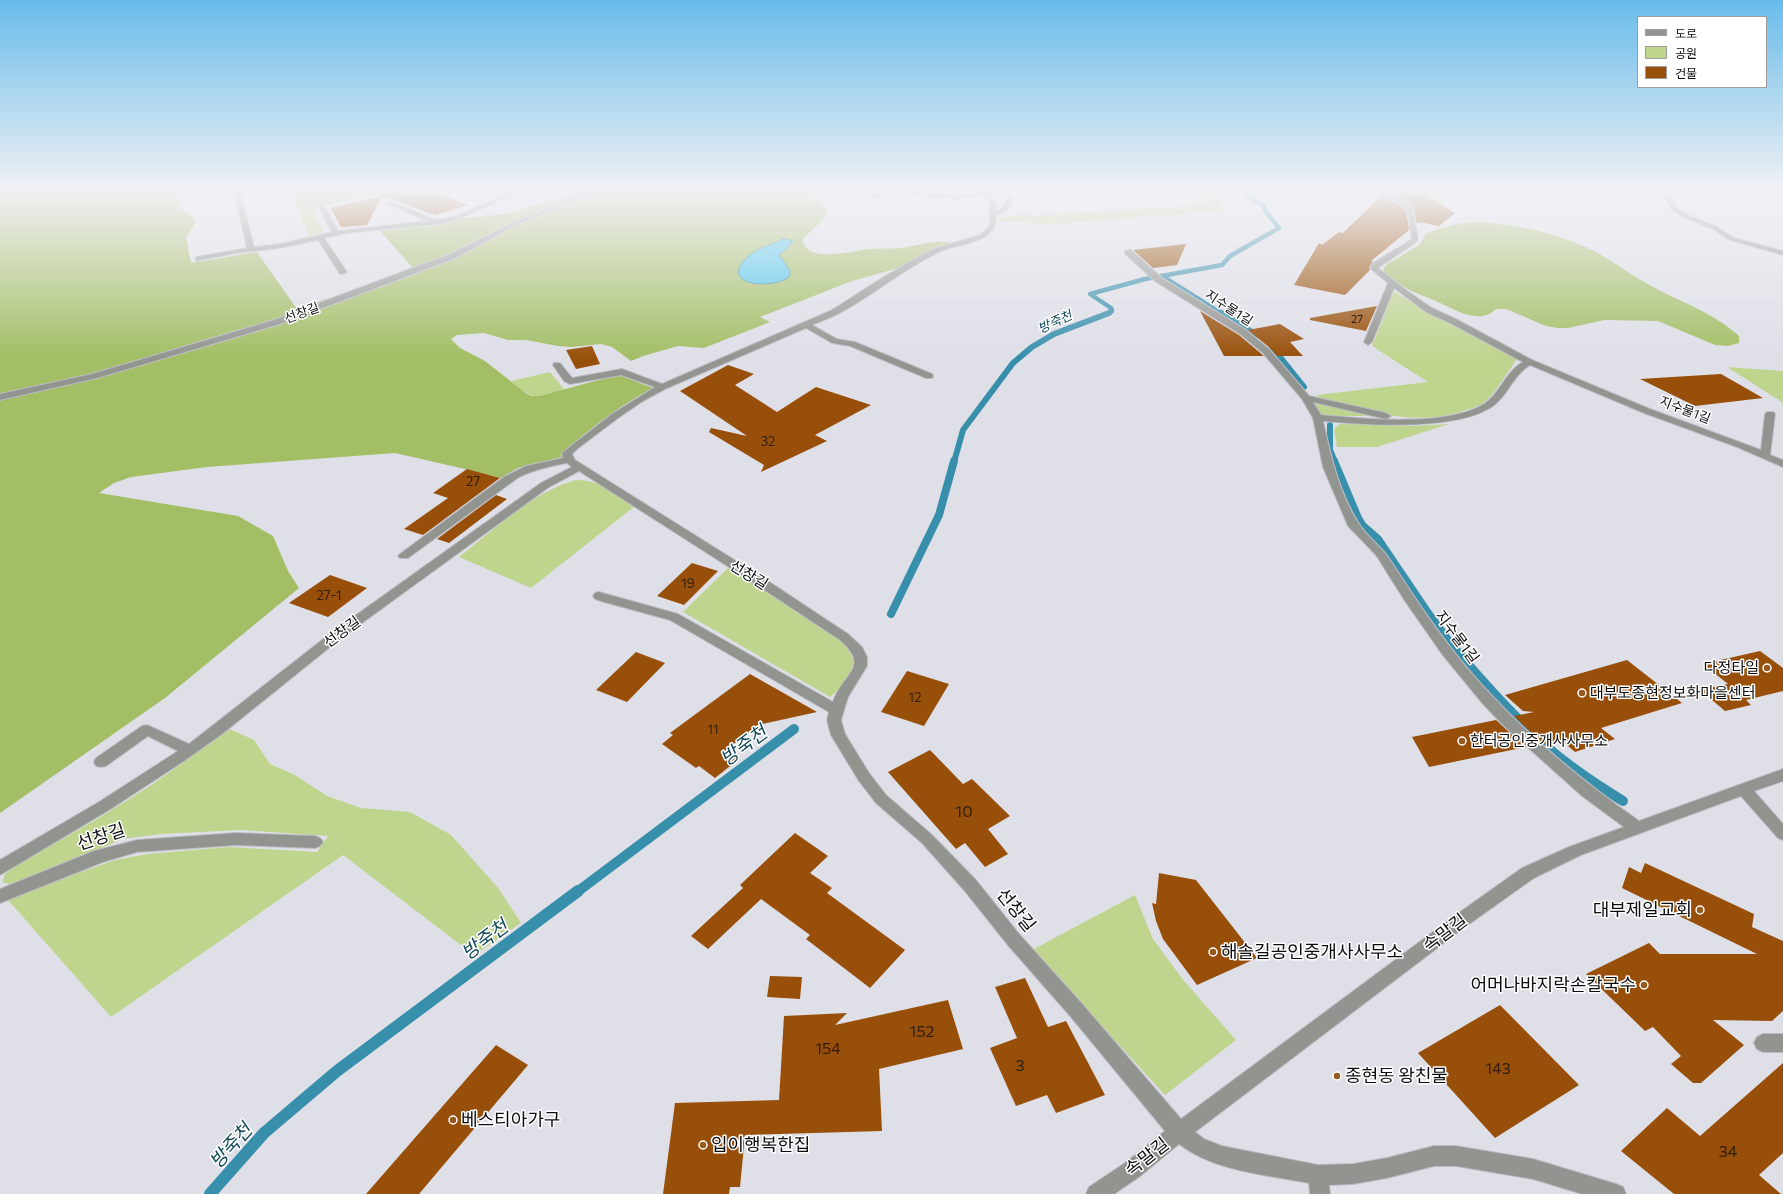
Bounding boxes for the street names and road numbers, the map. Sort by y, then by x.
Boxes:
street label: 지수물1길 [1202,287,1256,329]
street label: 선창길 [282,300,322,326]
street label: 지수물1길 [1657,393,1713,427]
street label: 선창길 [727,556,771,594]
street label: 지수물1길 [1431,607,1483,667]
street label: 선창길 [320,613,364,651]
street label: 선창길 [74,819,128,855]
street label: 선창길 [992,884,1040,936]
street label: 속말길 [1419,909,1471,957]
street label: 속말길 [1121,1133,1173,1181]

